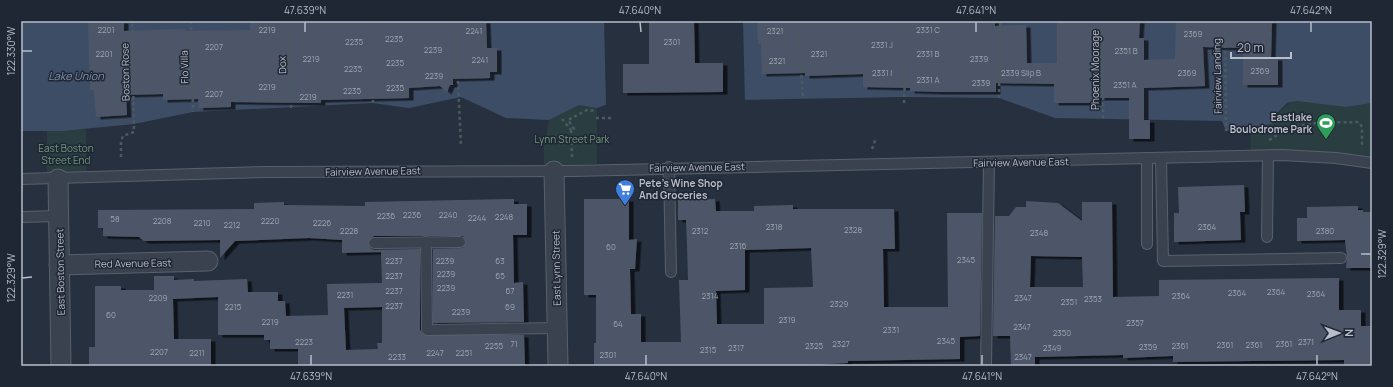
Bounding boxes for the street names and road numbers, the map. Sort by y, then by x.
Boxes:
street label: Phoenix Moorage [1088,30,1102,110]
street label: Fairview Landing [1209,38,1225,114]
street label: Boston Rose [117,43,133,101]
street label: Flo Villa [177,50,191,84]
street label: Dox [275,55,289,74]
street label: Fairview Avenue East [973,154,1069,170]
street label: Fairview Avenue East [649,159,745,175]
street label: Fairview Avenue East [325,163,421,179]
street label: East Boston Street [52,228,68,316]
street label: East Lynn Street [548,230,564,306]
street label: Red Avenue East [94,255,172,271]

